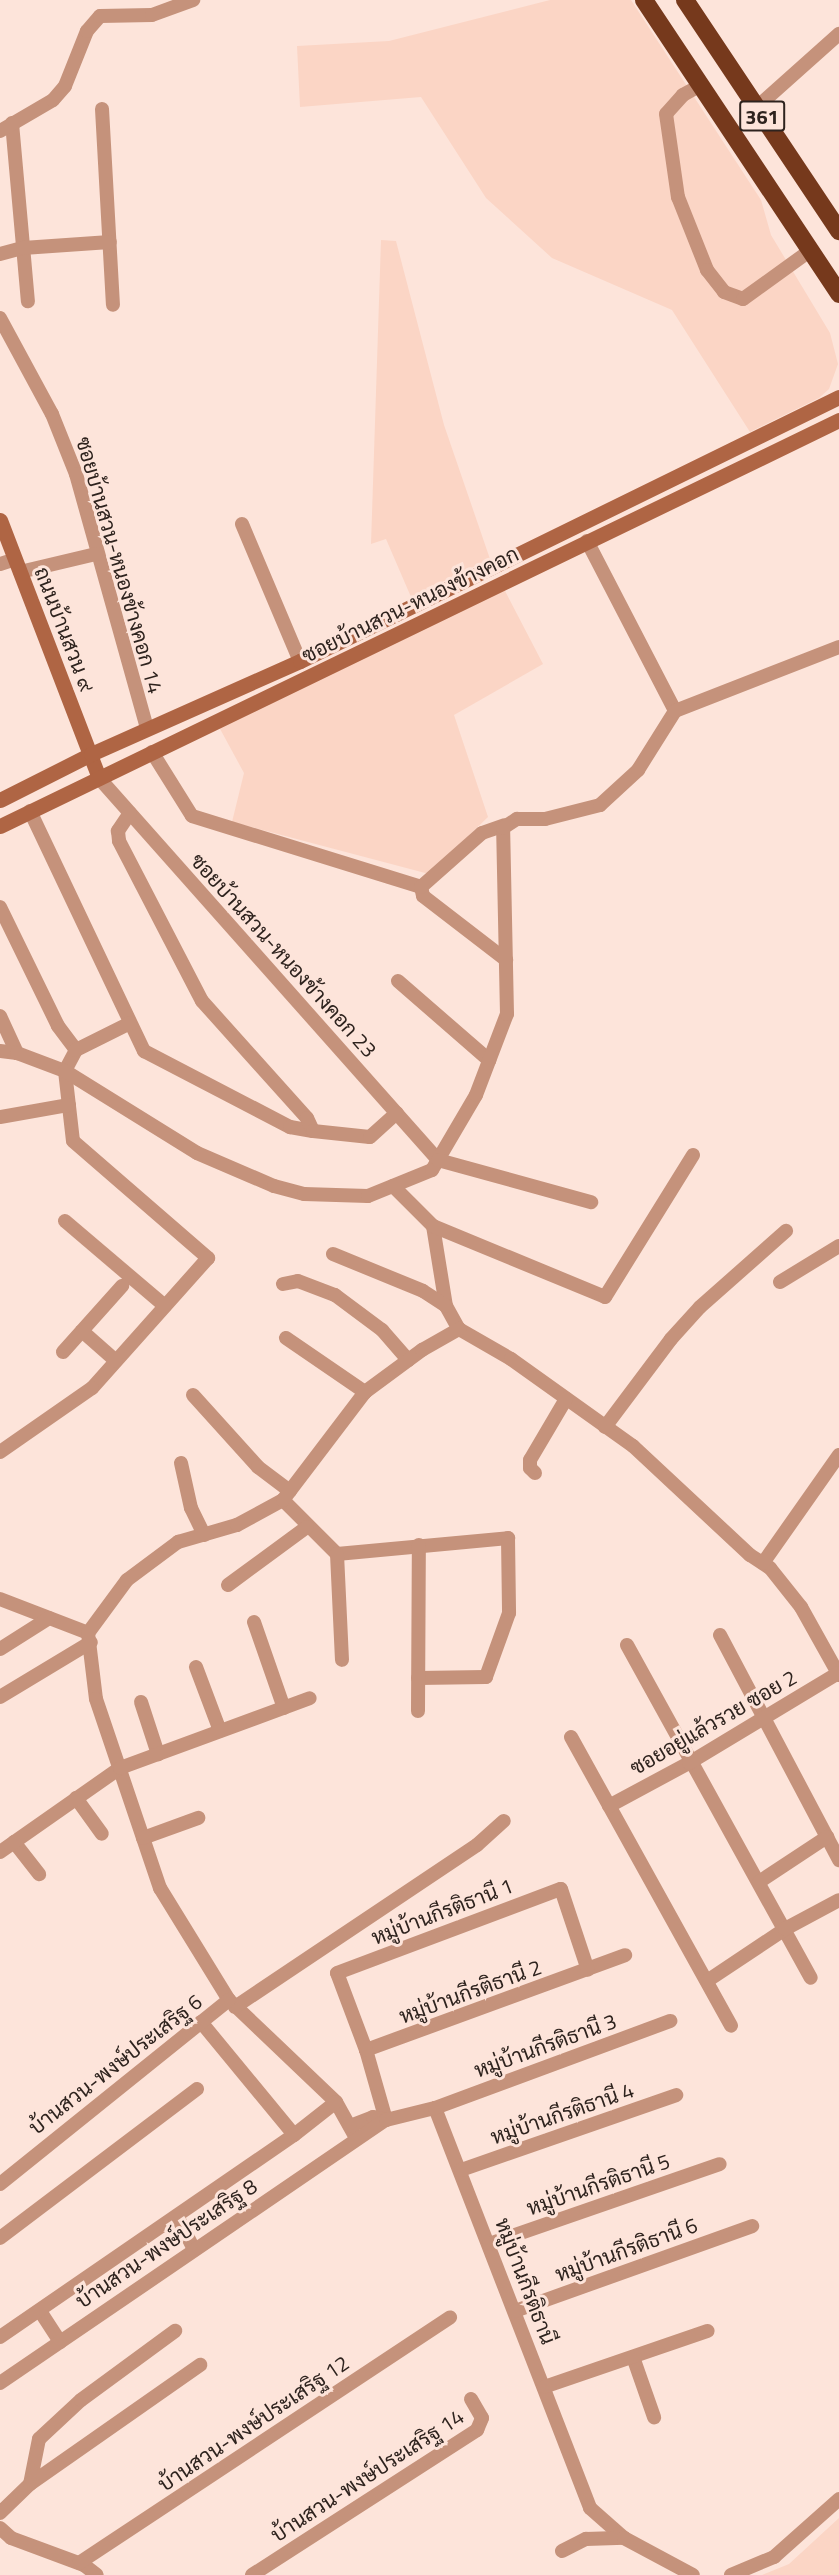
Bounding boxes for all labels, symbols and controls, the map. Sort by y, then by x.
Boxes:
road number: 361 [738,99,786,133]
street label: ซอยบ้านสวน-หนองข้างคอก 14 [71,434,169,696]
street label: ซอยบ้านสวน-หนองข้างคอก [298,541,522,667]
street label: ถนนบ้านสวน ๙ [30,563,100,695]
street label: ซอยบ้านสวน-หนองข้างคอก 23 [186,848,382,1062]
street label: ซอยอยู่แล้วรวย ซอย 2 [625,1664,801,1780]
street label: หมู่บ้านกีรติธานี 1 [368,1872,516,1950]
street label: หมู่บ้านกีรติธานี 2 [395,1954,545,2028]
street label: บ้านสวน-พงษ์ประเสริฐ 6 [23,1988,207,2140]
street label: หมู่บ้านกีรติธานี 3 [470,2008,620,2082]
street label: หมู่บ้านกีรติธานี 4 [487,2077,637,2149]
street label: หมู่บ้านกีรติธานี 5 [523,2148,673,2220]
street label: บ้านสวน-พงษ์ประเสริฐ 8 [71,2173,261,2313]
street label: หมู่บ้านกีรติธานี 6 [551,2212,701,2286]
street label: หมู่บ้านกีรติธานี [490,2214,562,2348]
street label: บ้านสวน-พงษ์ประเสริฐ 12 [153,2350,353,2496]
street label: บ้านสวน-พงษ์ประเสริฐ 14 [266,2403,468,2547]

